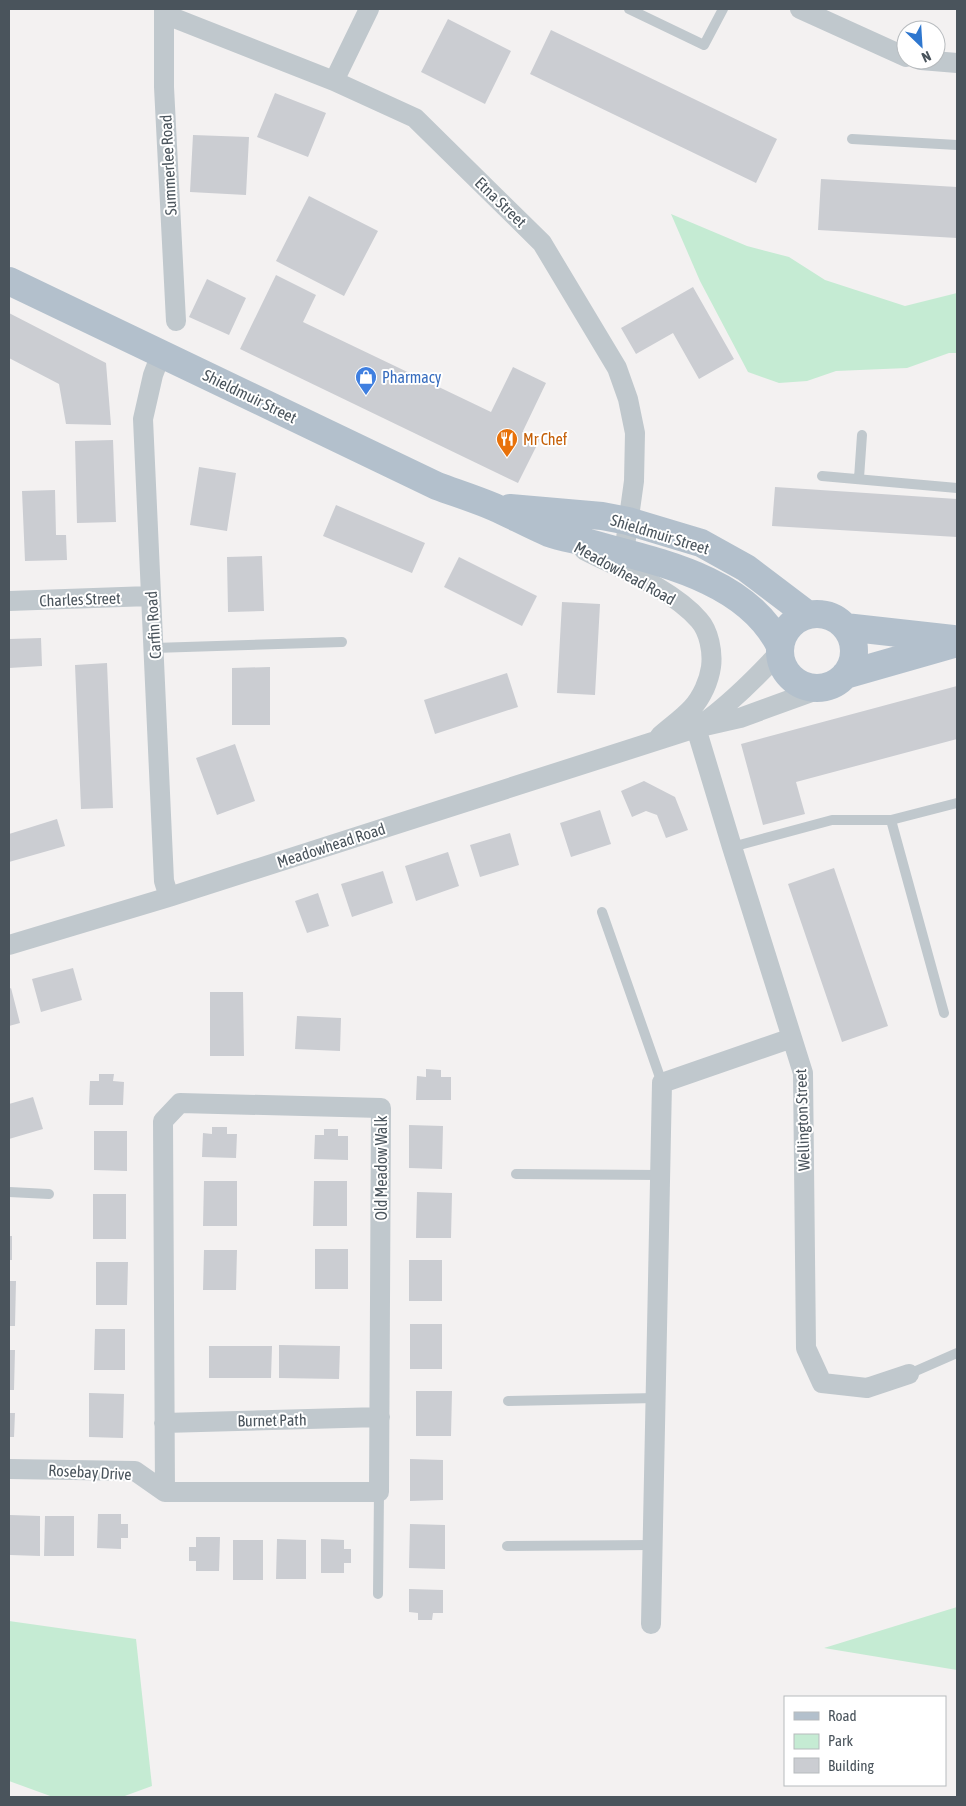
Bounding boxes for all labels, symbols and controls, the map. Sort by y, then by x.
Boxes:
north arrow [896,20,946,70]
text: N [919,48,934,66]
street label: Summerlee Road [156,114,180,216]
street label: Etna Street [472,173,531,231]
shop icon: Pharmacy [354,365,378,396]
street label: Shieldmuir Street [200,366,300,427]
place label: Pharmacy [382,368,442,387]
restaurant icon: Mr Chef [495,427,519,458]
place label: Mr Chef [523,430,568,448]
street label: Shieldmuir Street [609,510,712,558]
street label: Meadowhead Road [571,538,679,608]
street label: Charles Street [39,589,121,609]
street label: Carfin Road [142,591,164,659]
street label: Meadowhead Road [275,819,387,871]
street label: Wellington Street [791,1068,814,1171]
street label: Old Meadow Walk [372,1115,390,1221]
street label: Burnet Path [237,1410,307,1430]
street label: Rosebay Drive [48,1461,132,1484]
legend [784,1696,946,1786]
text: Road [828,1707,857,1724]
text: Park [828,1732,853,1749]
text: Building [828,1757,874,1774]

